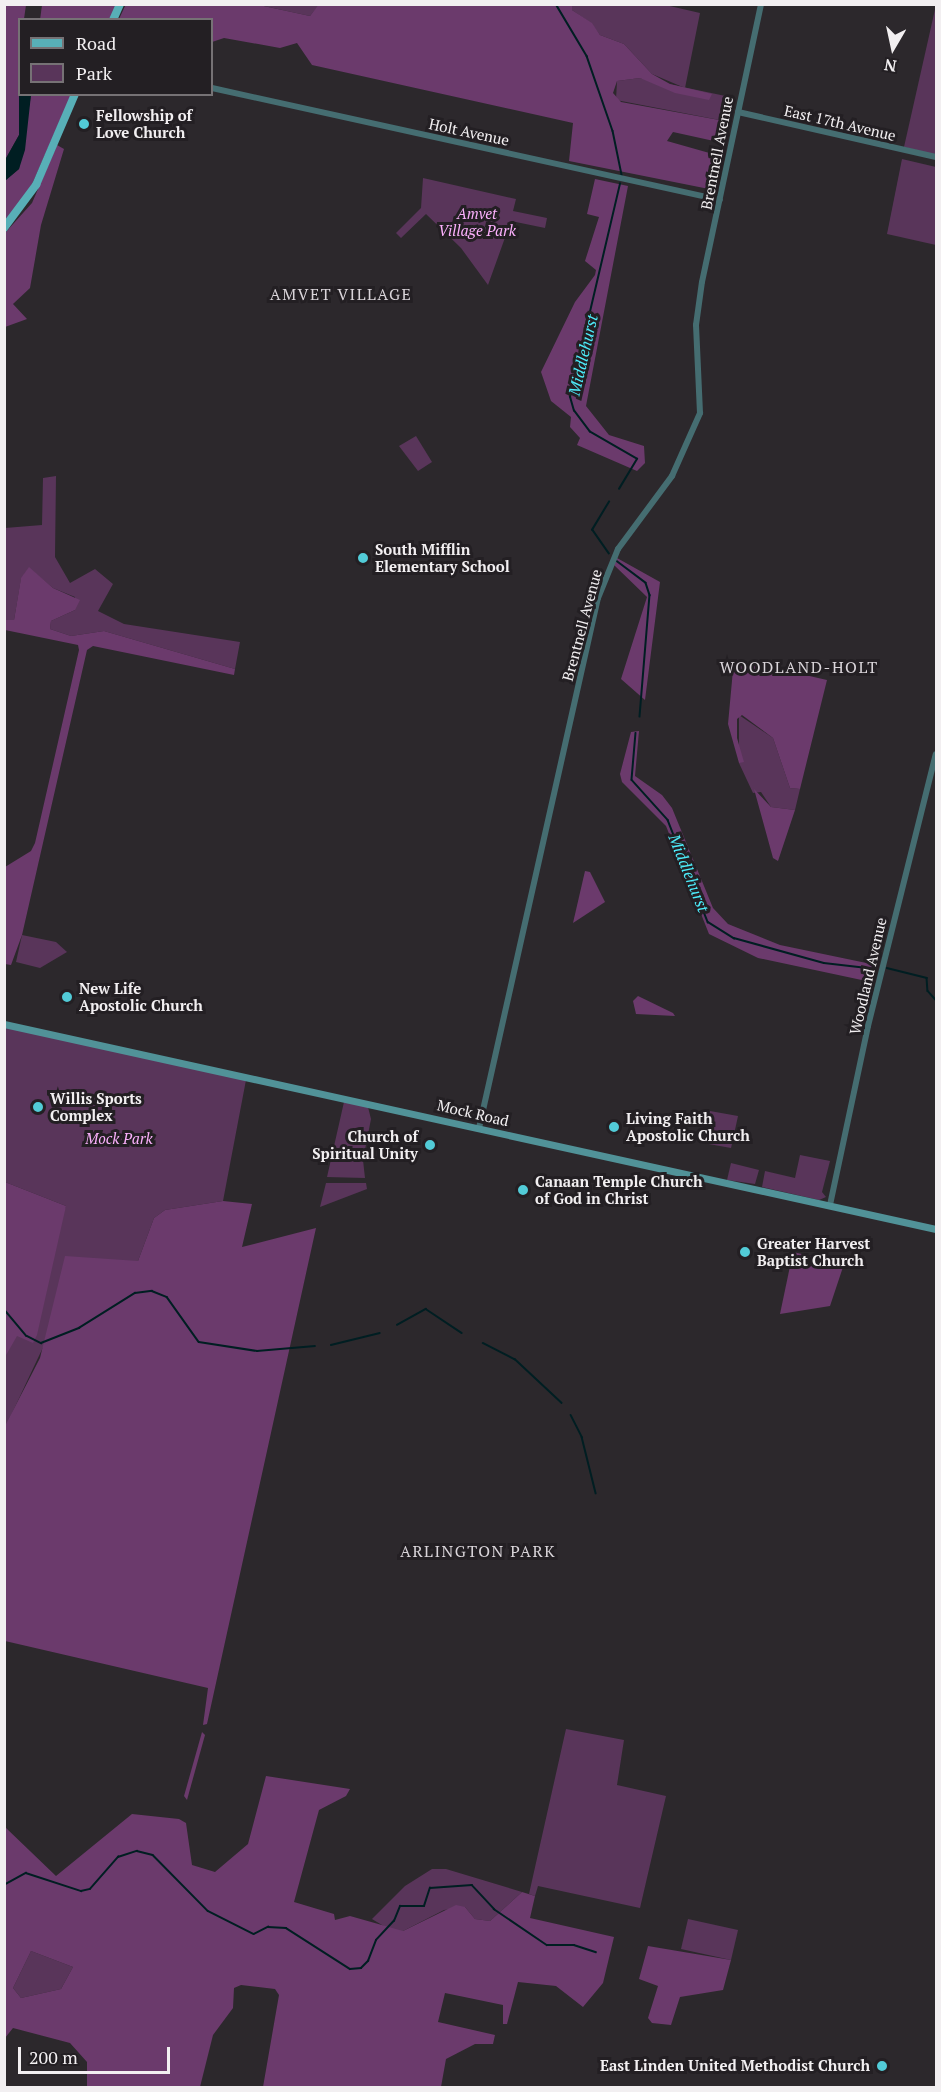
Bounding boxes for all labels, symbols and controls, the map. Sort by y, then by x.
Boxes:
legend [18,18,213,96]
north arrow [863,18,923,78]
text: Road [76,31,116,55]
text: N [882,54,898,78]
text: Park [76,61,112,85]
street label: Brentnell Avenue [697,95,737,211]
street label: East 17th Avenue [782,101,898,145]
place label: Fellowship of Love Church [96,106,192,141]
street label: Holt Avenue [427,115,511,149]
marker: Fellowship of Love Church [77,117,91,131]
park label: Amvet Village Park [438,204,516,239]
district label: AMVET VILLAGE [270,284,412,304]
water label: Middlehurst [564,313,602,397]
place label: South Mifflin Elementary School [375,540,510,575]
marker: South Mifflin Elementary School [356,551,370,565]
street label: Brentnell Avenue [558,567,606,683]
district label: WOODLAND-HOLT [719,657,879,677]
water label: Middlehurst [665,831,713,915]
street label: Woodland Avenue [846,915,890,1037]
place label: New Life Apostolic Church [79,979,203,1014]
marker: New Life Apostolic Church [60,990,74,1004]
place label: Willis Sports Complex [50,1089,142,1124]
street label: Mock Road [435,1096,511,1130]
marker: Willis Sports Complex [31,1100,45,1114]
place label: Living Faith Apostolic Church [626,1109,750,1144]
marker: Living Faith Apostolic Church [607,1120,621,1134]
place label: Church of Spiritual Unity [312,1127,418,1162]
park label: Mock Park [85,1130,153,1148]
marker: Church of Spiritual Unity [423,1138,437,1152]
place label: Canaan Temple Church of God in Christ [535,1172,703,1207]
marker: Canaan Temple Church of God in Christ [516,1183,530,1197]
place label: Greater Harvest Baptist Church [757,1234,870,1269]
marker: Greater Harvest Baptist Church [738,1245,752,1259]
district label: ARLINGTON PARK [400,1541,556,1561]
scale bar [21,2035,172,2073]
text: 200 m [29,2045,78,2069]
place label: East Linden United Methodist Church [600,2057,870,2075]
marker: East Linden United Methodist Church [875,2059,889,2073]

